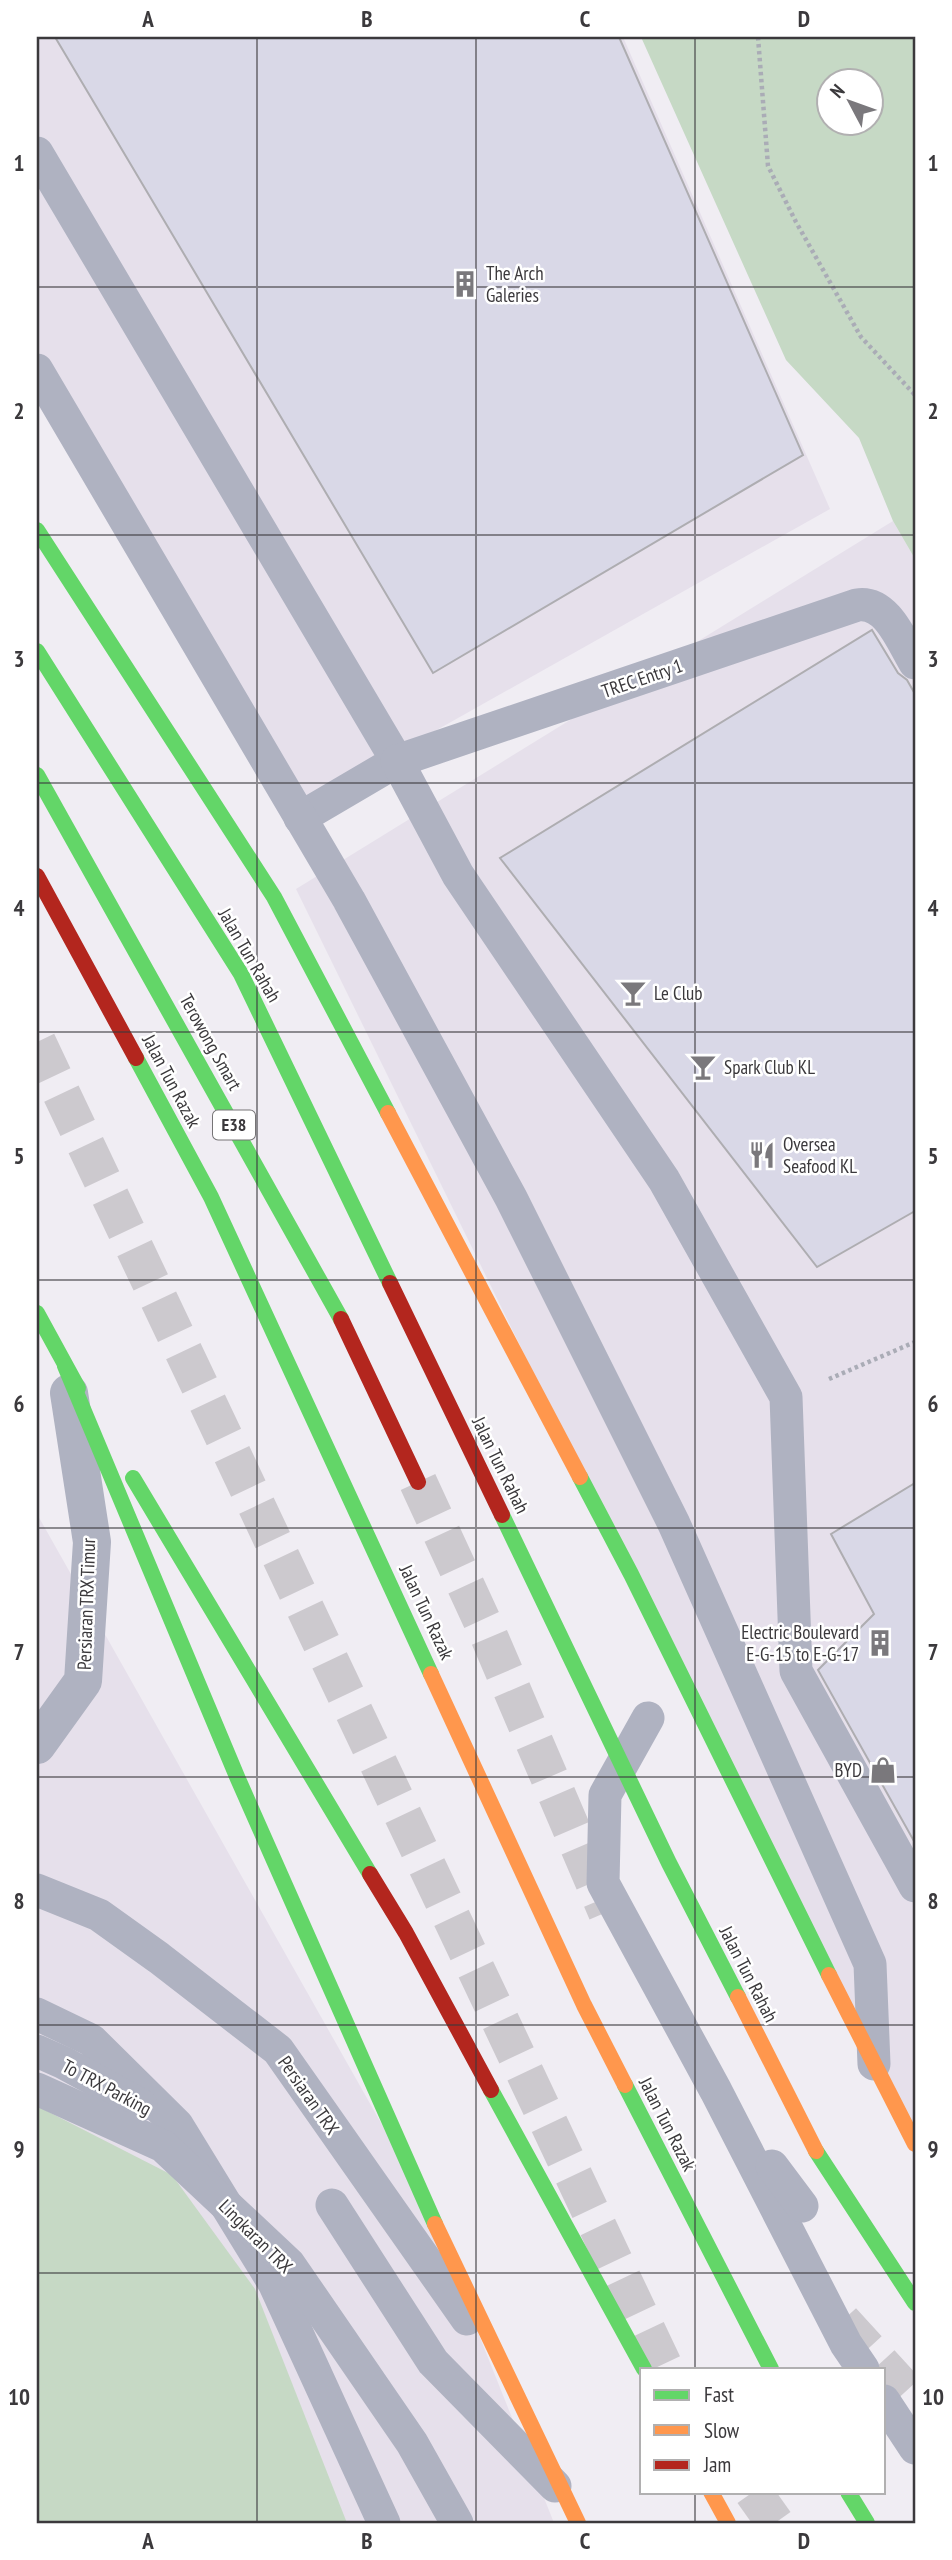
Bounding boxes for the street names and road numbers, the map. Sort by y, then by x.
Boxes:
street label: TREC Entry 1 [598,653,686,703]
street label: Jalan Tun Rahah [213,903,287,1006]
street label: Terowong Smart [175,990,248,1095]
street label: Jalan Tun Razak [137,1029,207,1132]
road number: E38 [213,1110,255,1140]
street label: Jalan Tun Rahah [467,1412,535,1517]
street label: Persiaran TRX Timur [72,1537,100,1670]
street label: Jalan Tun Razak [394,1560,460,1664]
street label: Jalan Tun Rahah [714,1921,783,2026]
street label: Persiaran TRX [273,2051,345,2139]
street label: To TRX Parking [58,2054,156,2120]
street label: Jalan Tun Razak [634,2072,702,2175]
street label: Lingkaran TRX [214,2194,298,2278]

